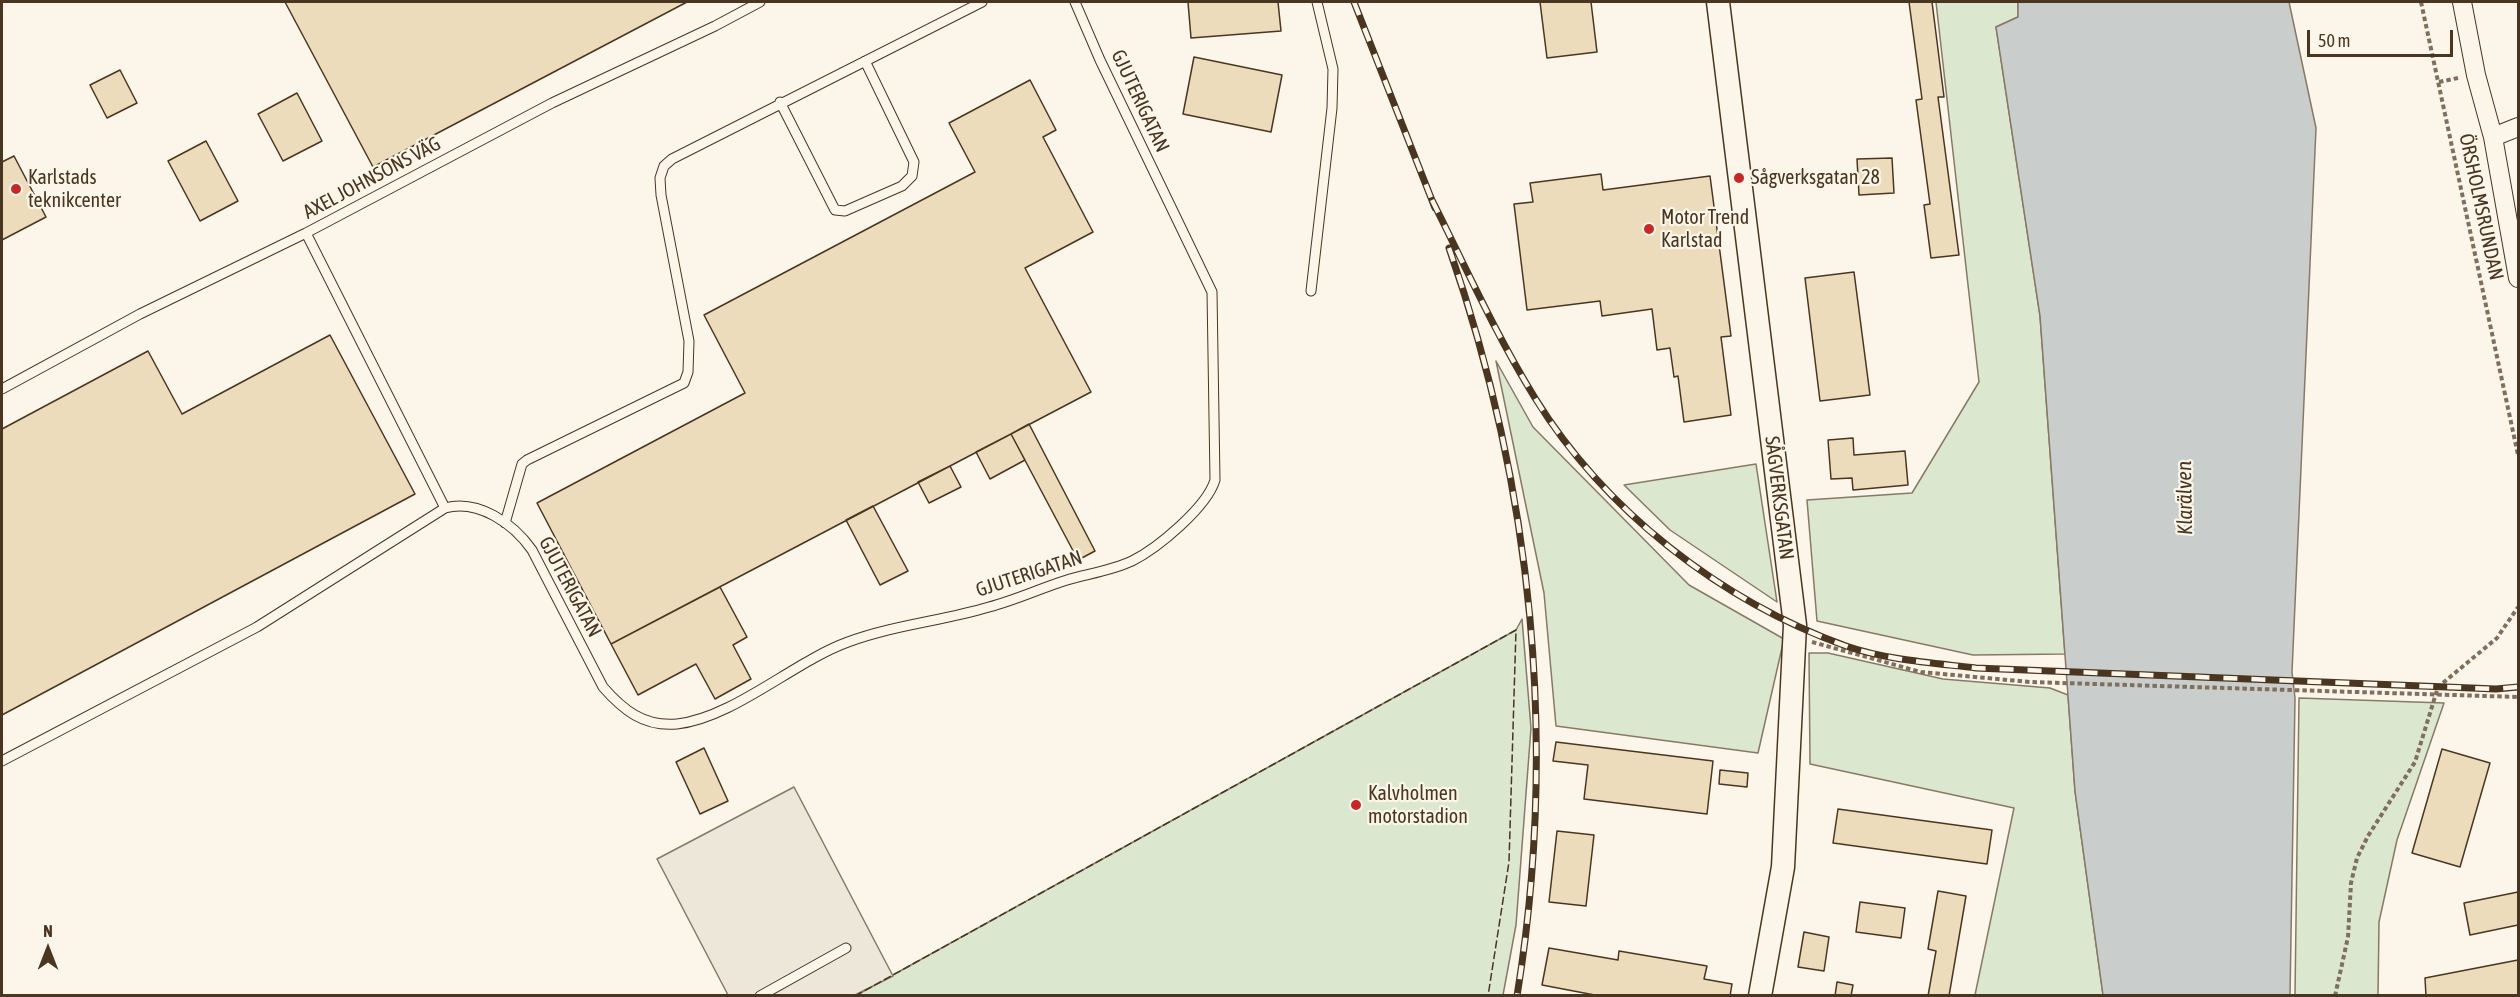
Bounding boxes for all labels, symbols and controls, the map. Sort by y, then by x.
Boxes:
scale bar [2310,18,2456,56]
text: 50 m [2318,30,2350,51]
street label: GJUTERIGATAN [1106,46,1174,156]
street label: ÖRSHOLMSRUNDAN [2454,131,2508,283]
street label: AXEL JOHNSONS VÄG [299,132,445,224]
place label: Karlstads teknikcenter [28,166,121,213]
place label: Sågverksgatan 28 [1751,166,1880,190]
marker: Sågverksgatan 28 [1732,171,1746,185]
marker: Karlstads teknikcenter [9,182,23,196]
place label: Motor Trend Karlstad [1661,206,1749,253]
marker: Motor Trend Karlstad [1642,222,1656,236]
street label: SÅGVERKSGATAN [1760,435,1798,561]
water label: Klarälven [2172,461,2198,535]
street label: GJUTERIGATAN [533,533,607,641]
street label: GJUTERIGATAN [973,546,1085,602]
place label: Kalvholmen motorstadion [1368,782,1468,829]
marker: Kalvholmen motorstadion [1349,798,1363,812]
north arrow [18,919,78,979]
text: N [43,922,53,940]

